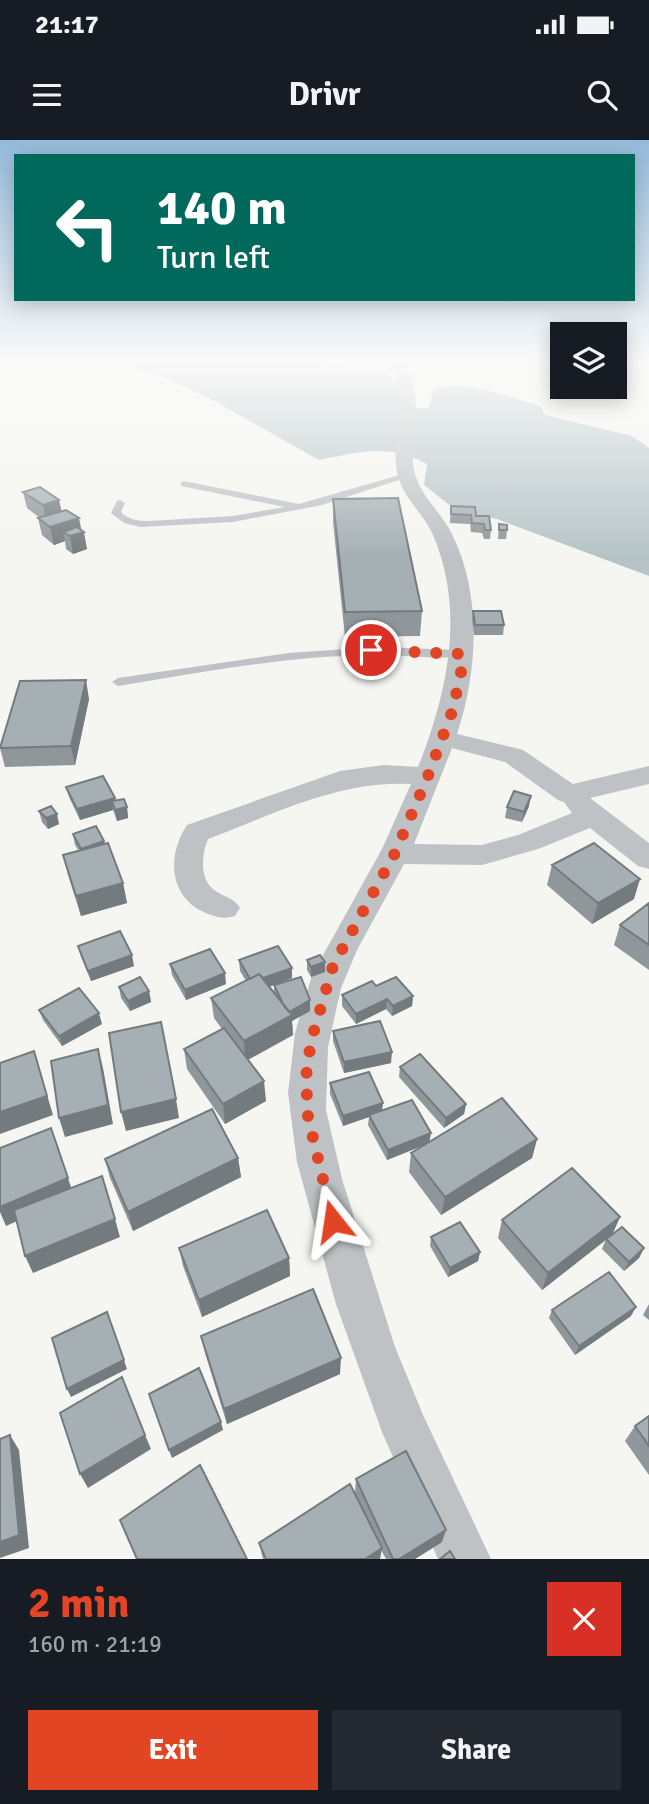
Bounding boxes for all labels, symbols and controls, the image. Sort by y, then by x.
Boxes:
text: 21:17 [35,9,99,41]
text: Drivr [288,75,361,114]
icon: menu [28,76,66,114]
icon: search [583,76,621,114]
text: 140 m [157,178,287,238]
icon: left [42,182,133,273]
text: Turn left [157,238,270,277]
map controls [550,322,627,399]
button: layers [550,322,627,399]
pin [341,620,401,680]
icon: arrive [352,631,390,669]
position arrow [296,1184,370,1258]
text: 2 min [28,1578,129,1629]
button: close [547,1582,621,1656]
text: 160 m · 21:19 [28,1630,162,1659]
button: Exit [28,1710,318,1790]
button: Share [332,1710,621,1790]

